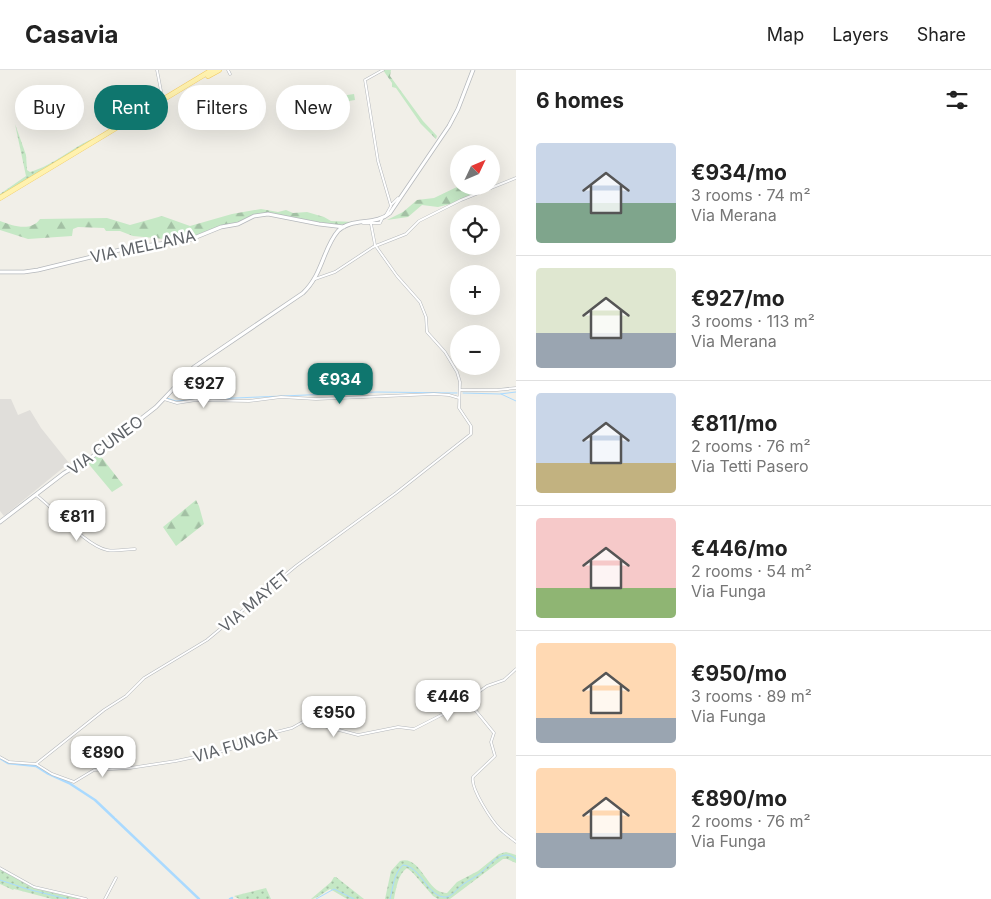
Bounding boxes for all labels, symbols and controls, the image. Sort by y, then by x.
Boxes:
text: Casavia [25,20,118,49]
text: Map [767,24,804,45]
text: Layers [832,24,889,45]
text: Share [917,24,966,45]
chip: Buy [15,85,84,130]
chip: Rent [94,85,168,130]
chip: Filters [178,85,266,130]
chip: New [276,85,350,130]
icon: filters [943,86,971,114]
text: 6 homes [536,88,624,113]
north arrow [450,145,500,195]
map controls [450,145,500,375]
text: €934/mo [691,160,787,185]
icon: home [576,163,636,223]
text: 3 rooms · 74 m² [691,185,810,205]
button: locate [450,205,500,255]
text: Via Merana [691,205,777,225]
street label: VIA MELLANA [89,225,197,267]
button: + [450,265,500,315]
text: €927/mo [691,286,785,311]
icon: home [576,288,636,348]
text: 3 rooms · 113 m² [691,311,815,331]
button: − [450,325,500,375]
text: Via Merana [691,331,777,351]
pin: €934 [310,362,370,405]
pin: €927 [174,366,234,409]
text: €934 [319,369,361,389]
text: €927 [184,373,224,393]
street label: VIA CUNEO [63,411,147,479]
text: €811/mo [691,411,777,436]
icon: home [576,413,636,473]
text: 2 rooms · 76 m² [691,436,811,456]
text: Via Tetti Pasero [691,456,809,476]
pin: €811 [47,500,107,542]
text: €811 [59,506,95,526]
text: €446/mo [691,536,788,561]
icon: home [576,538,636,598]
text: 2 rooms · 54 m² [691,561,812,581]
street label: VIA MAYET [215,566,293,636]
text: Via Funga [691,581,766,601]
text: €950/mo [691,661,787,686]
icon: home [576,663,636,723]
pin: €446 [418,680,478,722]
text: €446 [427,686,469,706]
text: 3 rooms · 89 m² [691,686,812,706]
pin: €950 [304,696,364,738]
text: €950 [313,702,355,722]
text: Via Funga [691,706,766,726]
street label: VIA FUNGA [190,723,280,767]
pin: €890 [73,736,133,778]
text: €890 [82,742,124,762]
text: €890/mo [691,786,787,811]
icon: home [576,788,636,848]
text: 2 rooms · 76 m² [691,811,811,831]
text: Via Funga [691,831,766,851]

